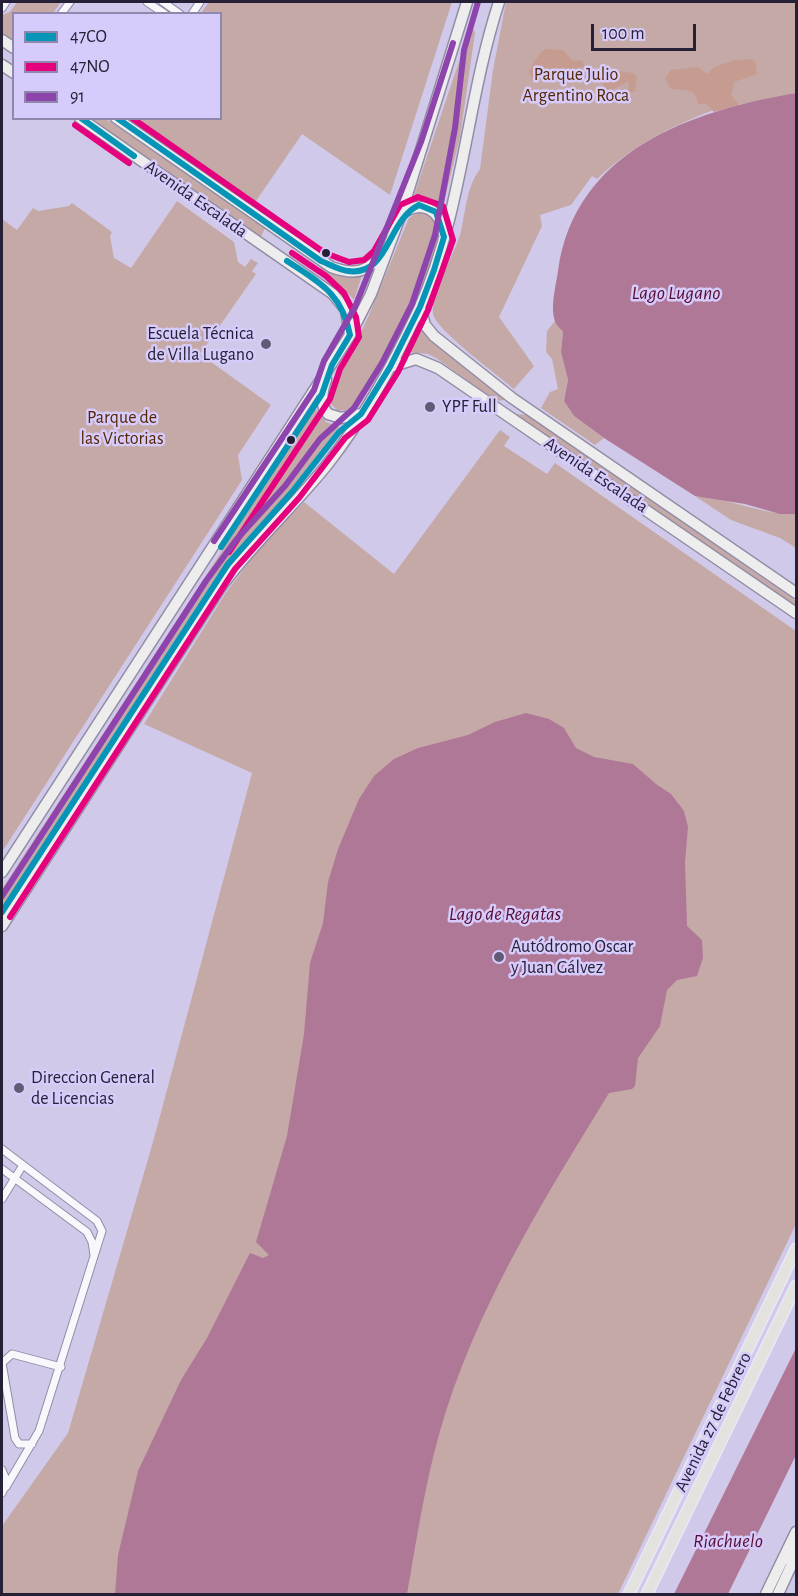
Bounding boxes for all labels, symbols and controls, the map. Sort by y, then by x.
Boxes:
legend [12,12,222,120]
scale bar [594,12,699,50]
text: 100 m [602,25,645,43]
text: 47CO [70,28,107,46]
text: 47NO [70,58,110,76]
park label: Parque Julio Argentino Roca [523,64,629,106]
text: 91 [70,88,85,106]
street label: Avenida Escalada [140,156,252,242]
unlabelled marker [320,247,332,259]
water label: Lago Lugano [631,281,721,305]
place label: Escuela Técnica de Villa Lugano [147,323,254,366]
marker: Escuela Técnica de Villa Lugano [259,337,273,351]
place label: YPF Full [442,396,497,418]
marker: YPF Full [423,400,437,414]
park label: Parque de las Victorias [80,407,164,450]
street label: Avenida Escalada [540,432,652,518]
unlabelled marker [285,434,297,446]
water label: Lago de Regatas [449,902,561,926]
place label: Autódromo Oscar y Juan Gálvez [511,936,633,978]
marker: Autódromo Oscar y Juan Gálvez [492,950,506,964]
place label: Direccion General de Licencias [31,1067,155,1110]
marker: Direccion General de Licencias [12,1081,26,1095]
street label: Avenida 27 de Febrero [670,1349,756,1495]
water label: Riachuelo [693,1529,763,1553]

